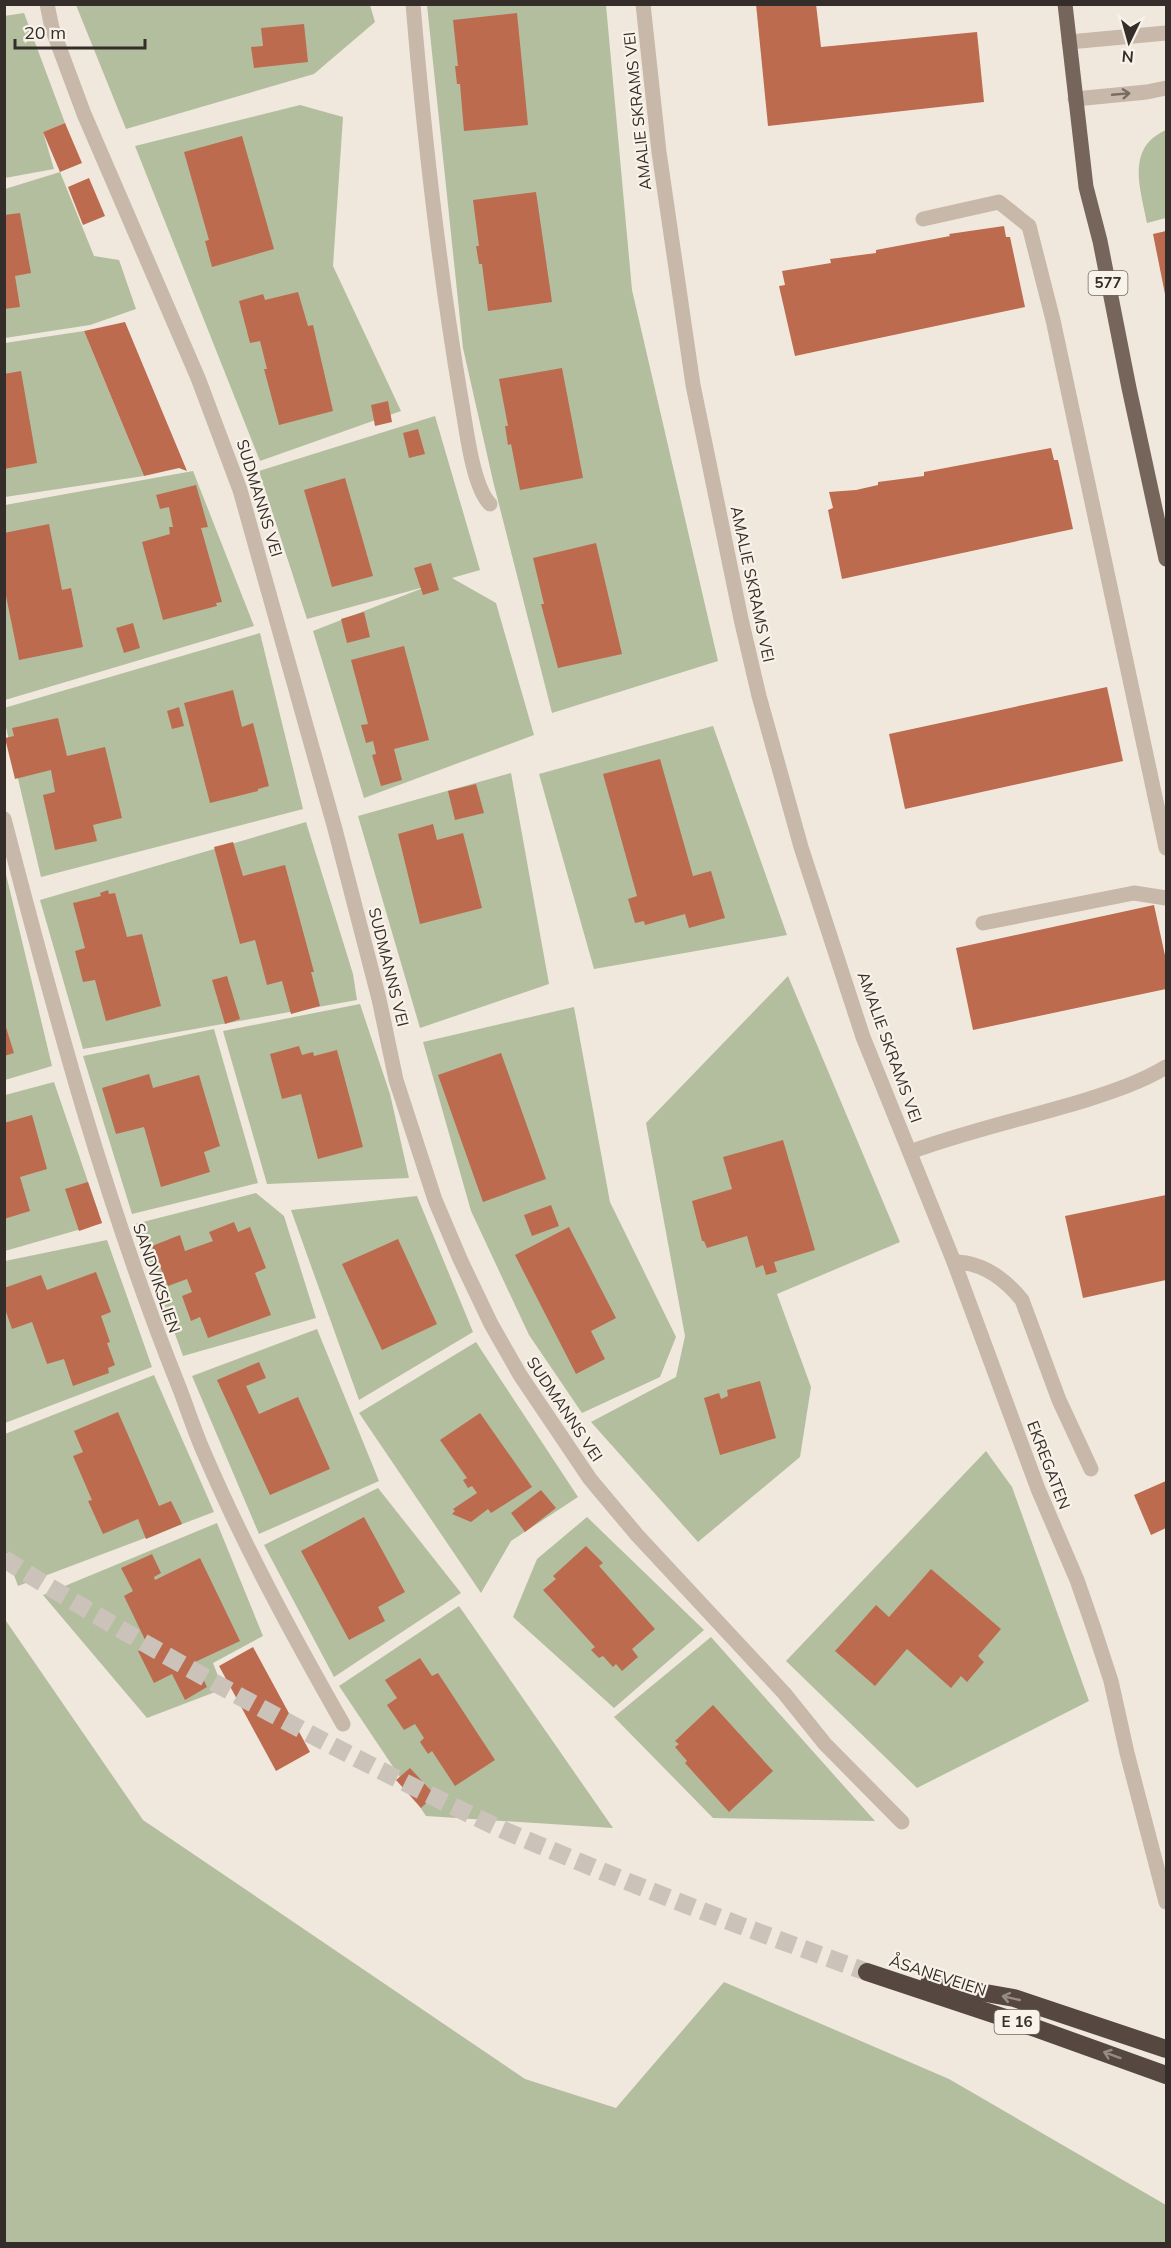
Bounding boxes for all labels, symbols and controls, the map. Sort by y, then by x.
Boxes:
scale bar [15,12,146,50]
north arrow [1099,12,1159,72]
text: 20 m [24,21,66,44]
street label: AMALIE SKRAMS VEI [619,31,655,191]
text: N [1121,46,1135,67]
one-way arrow [1111,88,1131,99]
road number: 577 [1088,271,1128,295]
street label: SUDMANNS VEI [233,437,287,559]
street label: AMALIE SKRAMS VEI [727,504,779,664]
street label: SUDMANNS VEI [365,905,413,1029]
street label: AMALIE SKRAMS VEI [853,969,927,1125]
street label: SANDVIKSLIEN [129,1221,185,1335]
street label: SUDMANNS VEI [523,1353,607,1465]
street label: EKREGATEN [1023,1418,1075,1512]
street label: ÅSANEVEIEN [887,1950,989,2000]
one-way arrow [1002,1991,1021,2003]
road number: E 16 [994,2010,1040,2034]
one-way arrow [1103,2049,1121,2060]

